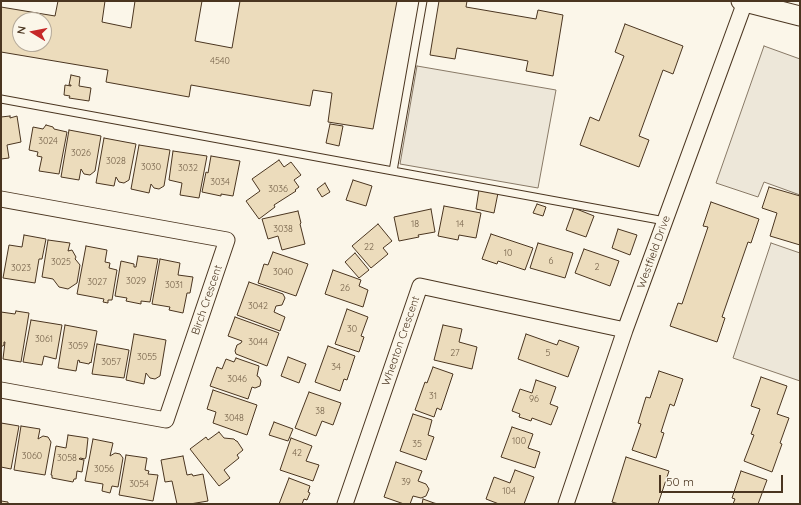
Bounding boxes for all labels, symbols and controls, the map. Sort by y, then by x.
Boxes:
north arrow [12,12,52,52]
text: N [14,25,29,35]
house number: 4540 [210,56,230,66]
house number: 3024 [38,136,58,146]
house number: 3026 [71,148,91,158]
house number: 3028 [106,156,126,166]
house number: 3030 [141,162,161,172]
house number: 3032 [178,163,198,173]
house number: 3034 [210,177,230,187]
house number: 3036 [268,184,288,194]
street label: Westfield Drive [635,214,673,290]
house number: 18 [411,219,419,229]
house number: 14 [456,219,464,229]
house number: 3038 [273,224,293,234]
house number: 22 [364,242,374,252]
house number: 10 [504,248,512,258]
house number: 6 [549,256,553,266]
house number: 3025 [51,257,71,267]
house number: 2 [595,262,599,272]
house number: 3023 [11,263,31,273]
street label: Birch Crescent [189,263,225,337]
house number: 3040 [273,267,293,277]
house number: 3029 [126,276,146,286]
house number: 3027 [87,277,107,287]
house number: 3031 [165,280,183,290]
house number: 26 [340,283,350,293]
street label: Wheaton Crescent [379,294,423,388]
house number: 3042 [248,301,268,311]
house number: 30 [347,324,357,334]
house number: 3061 [35,334,53,344]
house number: 3044 [248,337,268,347]
house number: 3059 [68,341,88,351]
house number: 27 [450,348,460,358]
house number: 5 [546,348,550,358]
house number: 3055 [137,352,157,362]
house number: 3057 [101,357,121,367]
house number: 34 [331,362,341,372]
house number: 3046 [227,374,247,384]
house number: 31 [429,391,437,401]
house number: 96 [529,394,539,404]
house number: 38 [315,406,325,416]
house number: 3048 [224,413,244,423]
house number: 100 [512,436,526,446]
house number: 35 [412,439,422,449]
house number: 42 [292,448,302,458]
house number: 3060 [22,451,42,461]
house number: 3058 [57,453,77,463]
house number: 3056 [94,464,114,474]
scale bar [661,467,785,493]
text: 50 m [666,474,694,489]
house number: 39 [401,477,411,487]
house number: 3054 [129,479,149,489]
house number: 104 [502,486,516,496]

